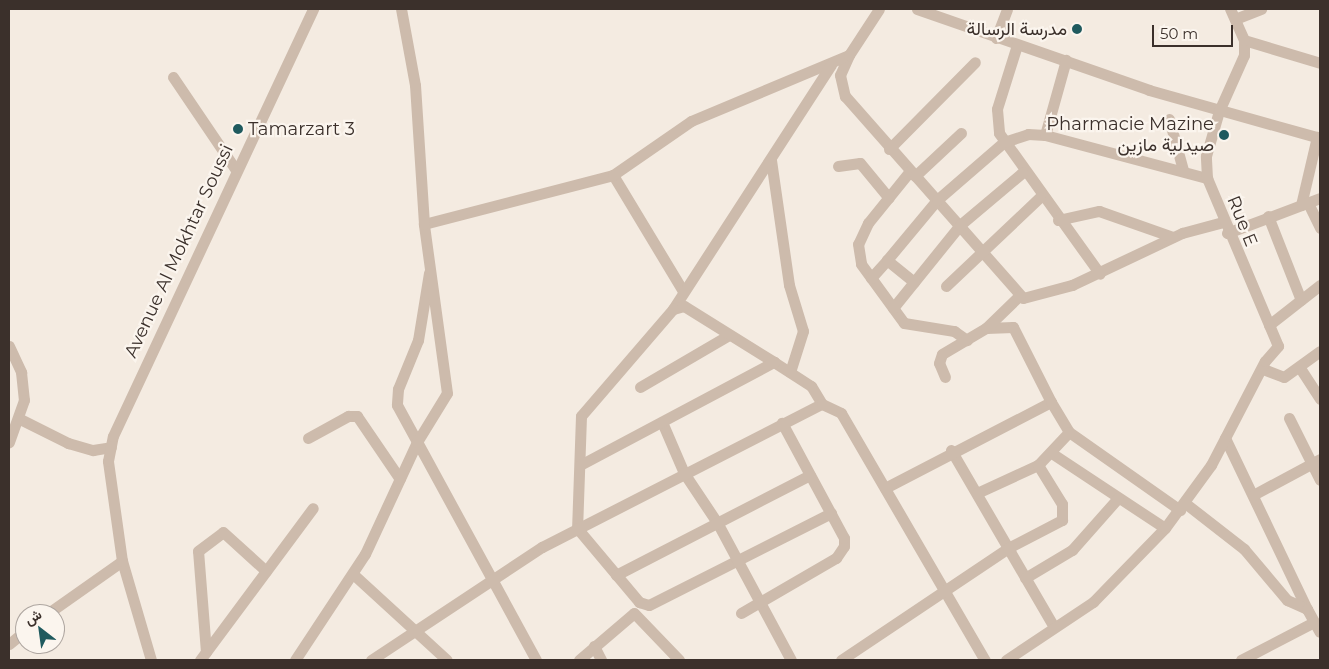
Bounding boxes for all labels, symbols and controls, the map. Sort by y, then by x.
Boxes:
scale bar [1154,15,1235,47]
place label: مدرسة الرسالة [967,18,1067,40]
marker: مدرسة الرسالة [1071,23,1083,35]
text: 50 m [1160,24,1198,43]
place label: Pharmacie Mazine صيدلية مازين [1046,114,1214,156]
place label: Tamarzart 3 [248,118,355,140]
marker: Tamarzart 3 [232,123,244,135]
marker: Pharmacie Mazine صيدلية مازين [1218,129,1230,141]
street label: Avenue Al Mokhtar Soussi [120,141,238,361]
street label: Rue E [1222,193,1262,249]
north arrow [15,604,65,654]
text: ش [21,605,45,629]

